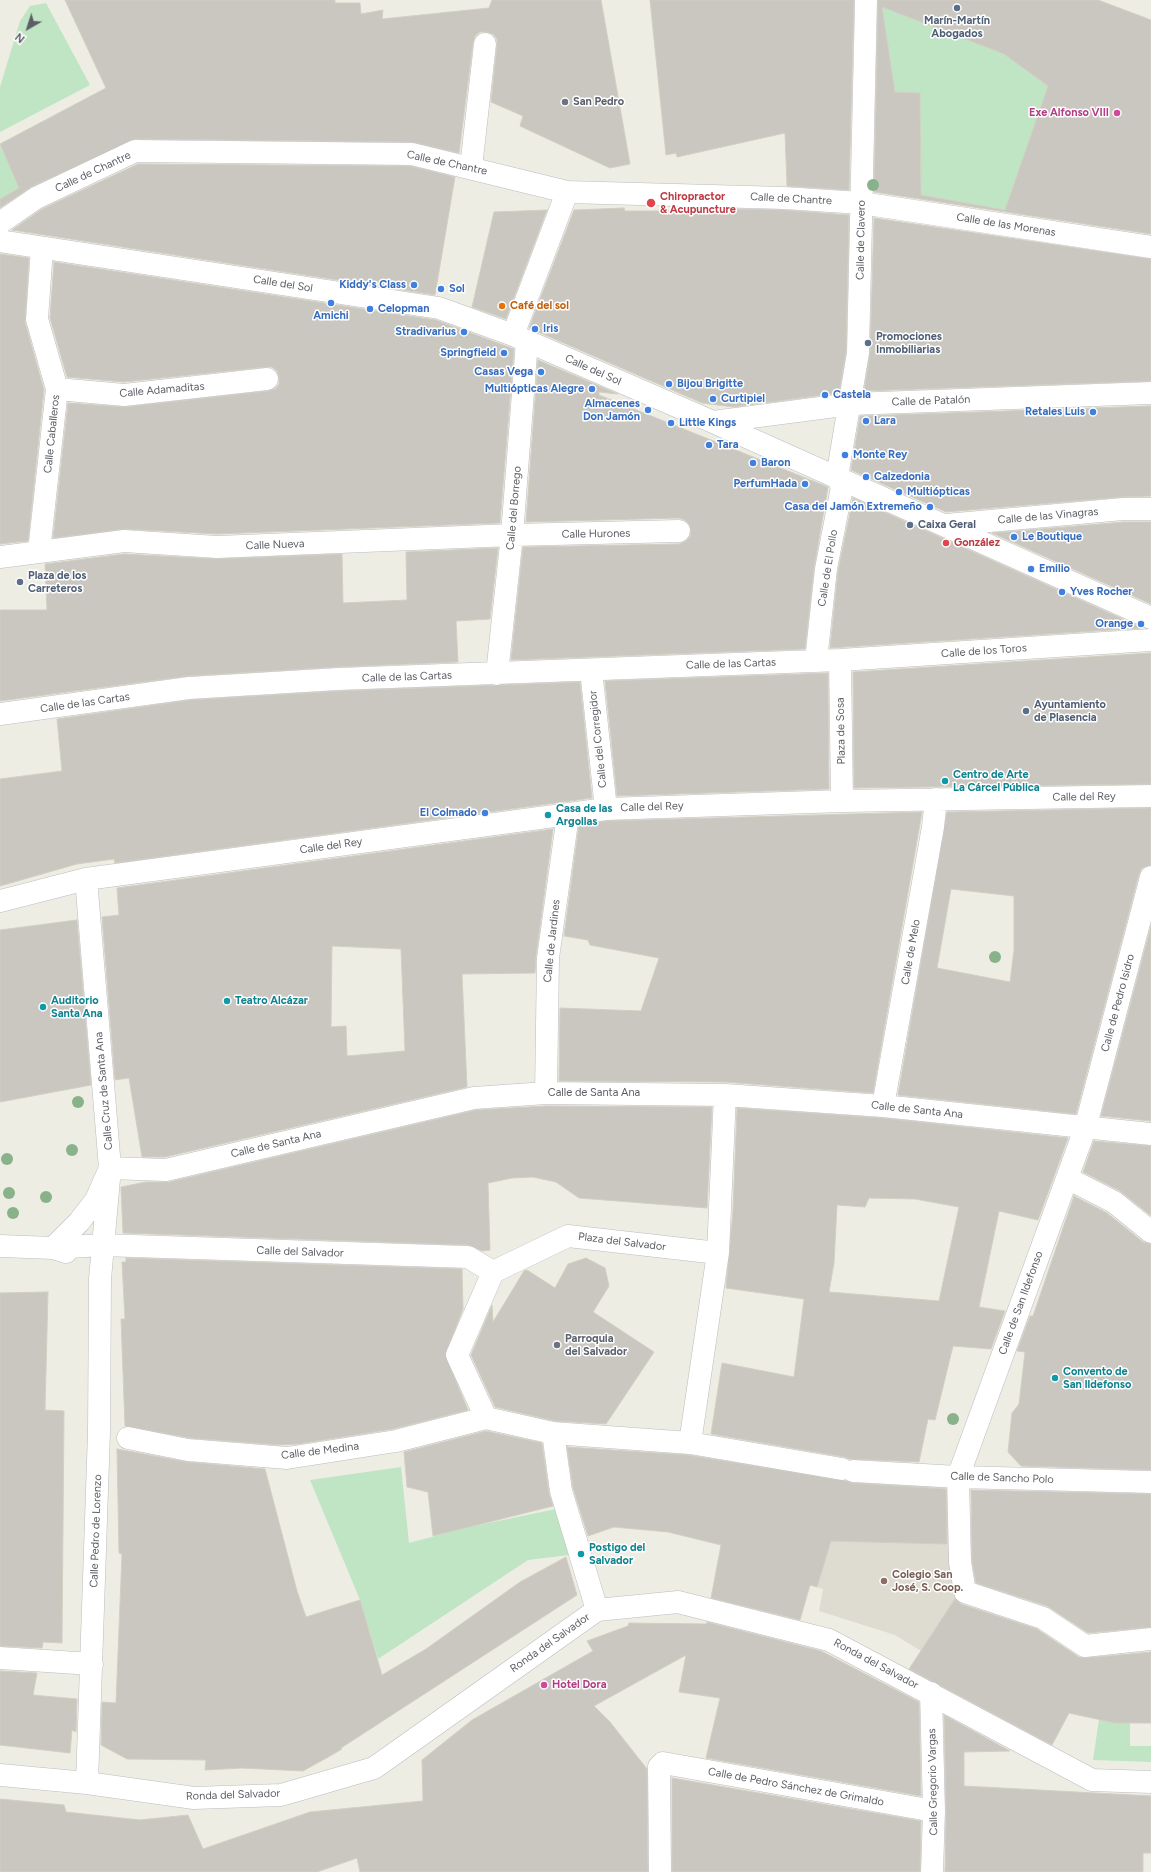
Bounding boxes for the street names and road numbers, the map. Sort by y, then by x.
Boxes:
street label: Calle de Chantre [406,148,488,178]
street label: Calle de Chantre [53,149,133,195]
street label: Calle de Chantre [750,190,832,208]
street label: Calle de Clavero [854,200,868,280]
street label: Calle de las Morenas [955,211,1057,239]
street label: Calle del Sol [252,273,314,295]
street label: Calle del Sol [563,352,623,388]
street label: Calle Adamaditas [119,380,205,400]
street label: Calle de Patalón [891,393,971,409]
street label: Calle Caballeros [41,394,63,474]
street label: Calle del Borrego [504,466,524,550]
street label: Calle de las Vinagras [997,505,1099,527]
street label: Calle Hurones [561,527,631,541]
street label: Calle de El Pollo [815,529,841,607]
street label: Calle Nueva [245,537,305,553]
street label: Calle de los Toros [941,641,1027,661]
street label: Calle de las Cartas [686,656,776,672]
street label: Calle de las Cartas [362,669,452,685]
street label: Calle de las Cartas [39,690,131,716]
street label: Calle del Corregidor [586,690,610,788]
street label: Plaza de Sosa [834,697,848,765]
street label: Calle del Rey [1052,790,1116,804]
street label: Calle del Rey [620,799,684,815]
street label: Calle del Rey [299,835,363,857]
street label: Calle de Jardines [541,899,563,983]
street label: Calle de Melo [899,918,923,986]
street label: Calle de Pedro Isidro [1099,953,1137,1053]
street label: Calle Cruz de Santa Ana [92,1031,116,1151]
street label: Calle de Santa Ana [548,1086,640,1100]
street label: Calle de Santa Ana [870,1099,964,1121]
street label: Calle de Santa Ana [229,1127,323,1161]
street label: Plaza del Salvador [577,1230,667,1254]
street label: Calle del Salvador [256,1244,344,1260]
street label: Calle de San Ildefonso [996,1249,1046,1357]
street label: Calle de Medina [280,1440,360,1462]
street label: Calle de Sancho Polo [950,1470,1054,1486]
street label: Calle Pedro de Lorenzo [87,1474,105,1588]
street label: Ronda del Salvador [508,1611,592,1675]
street label: Ronda del Salvador [831,1636,921,1692]
street label: Calle Gregorio Vargas [925,1728,941,1836]
street label: Calle de Pedro Sánchez de Grimaldo [707,1765,885,1809]
street label: Ronda del Salvador [186,1787,280,1803]

